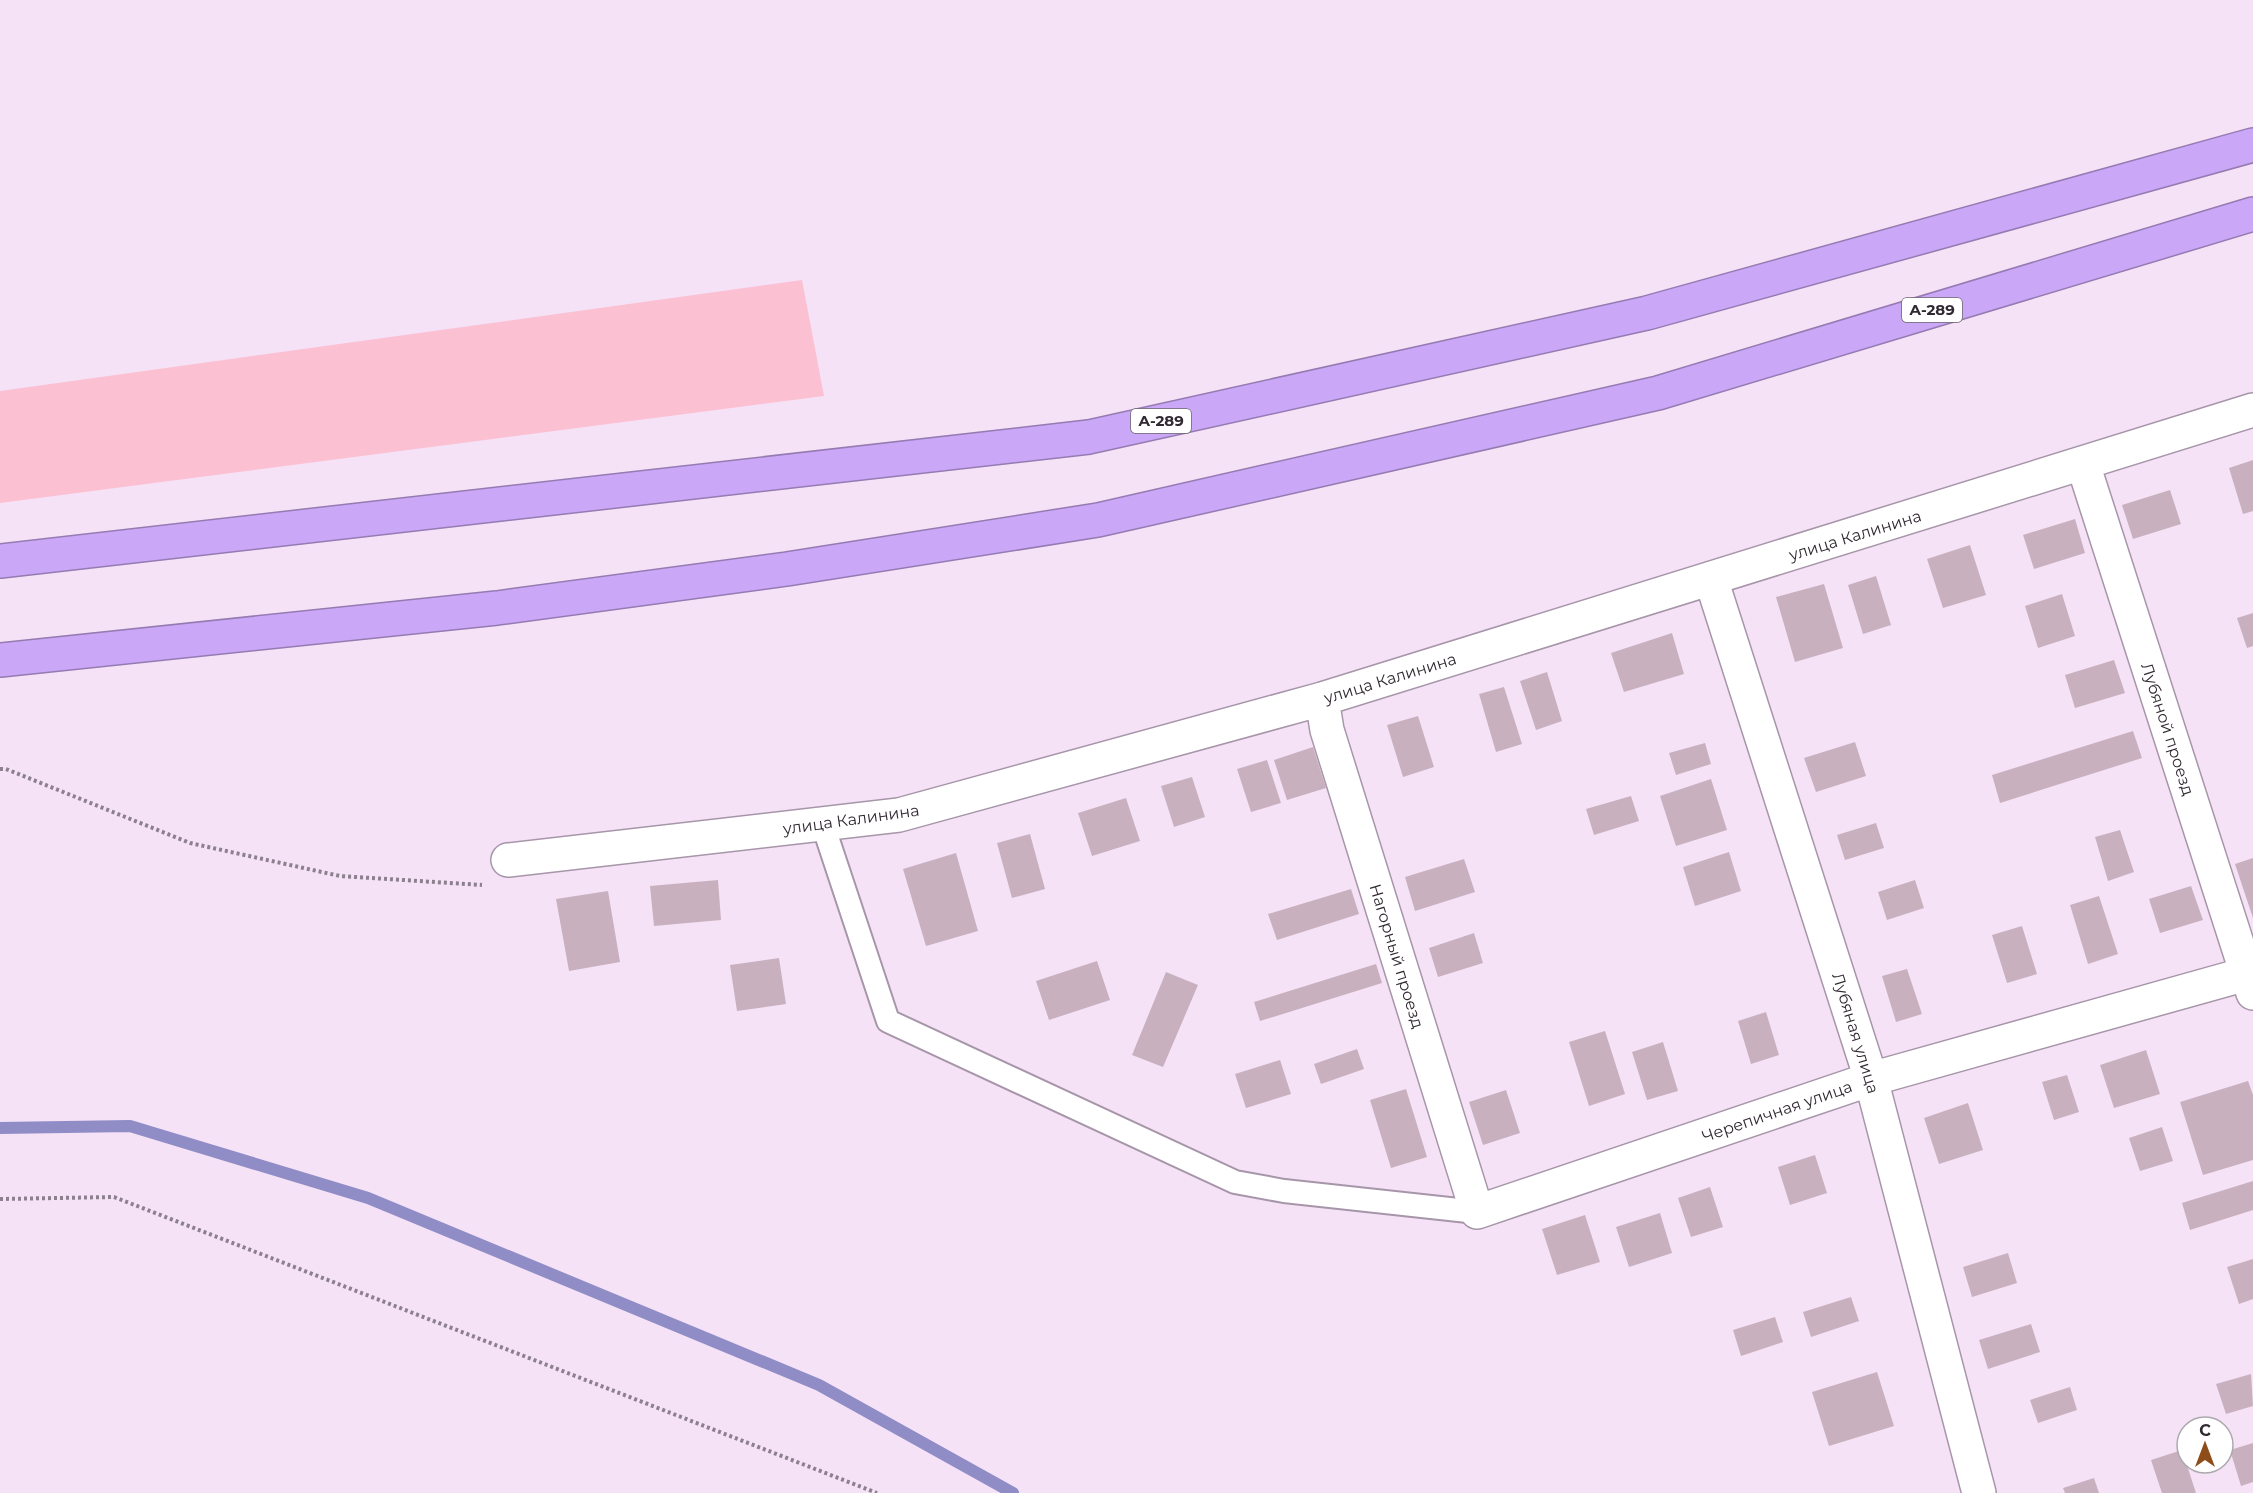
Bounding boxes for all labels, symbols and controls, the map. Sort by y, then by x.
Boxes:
road number: А-289 [1902,298,1962,322]
road number: А-289 [1131,409,1191,433]
street label: улица Калинина [1786,506,1924,565]
street label: улица Калинина [1321,649,1459,708]
street label: Лубяной проезд [2137,660,2198,798]
street label: улица Калинина [781,801,920,839]
street label: Нагорный проезд [1365,882,1428,1031]
street label: Лубяная улица [1828,970,1883,1096]
street label: Черепичная улица [1700,1077,1855,1146]
north arrow [2175,1415,2235,1475]
text: С [2199,1421,2211,1440]

